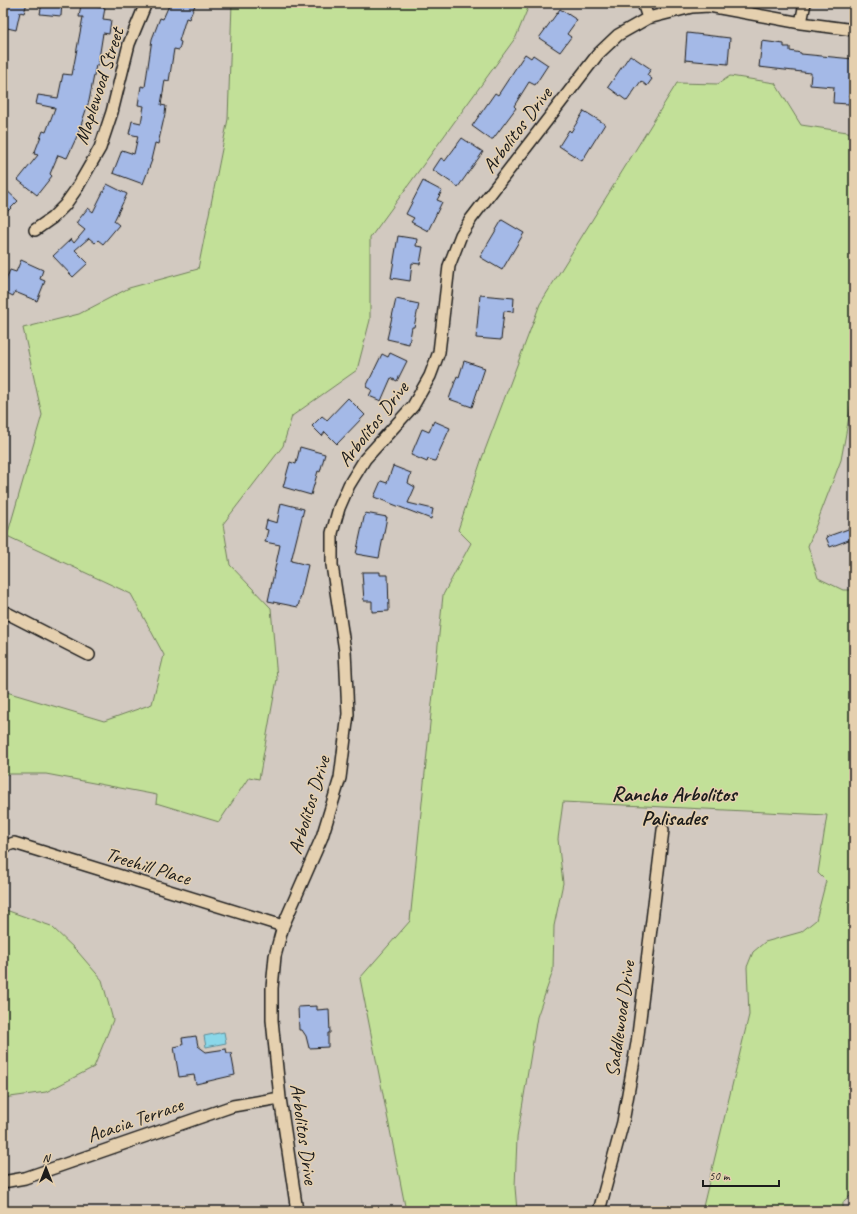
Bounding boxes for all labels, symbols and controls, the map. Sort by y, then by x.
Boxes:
street label: Maplewood Street [68,22,130,147]
street label: Arbolitos Drive [477,81,558,178]
street label: Arbolitos Drive [332,375,415,472]
street label: Arbolitos Drive [282,752,336,857]
district label: Rancho Arbolitos Palisades [612,781,739,831]
street label: Treehill Place [102,841,195,891]
street label: Saddlewood Drive [600,958,641,1078]
street label: Arbolitos Drive [285,1082,324,1187]
street label: Acacia Terrace [84,1091,188,1148]
north arrow [26,1148,66,1188]
text: N [43,1151,52,1165]
scale bar [703,1162,779,1188]
text: 50 m [709,1168,731,1184]

